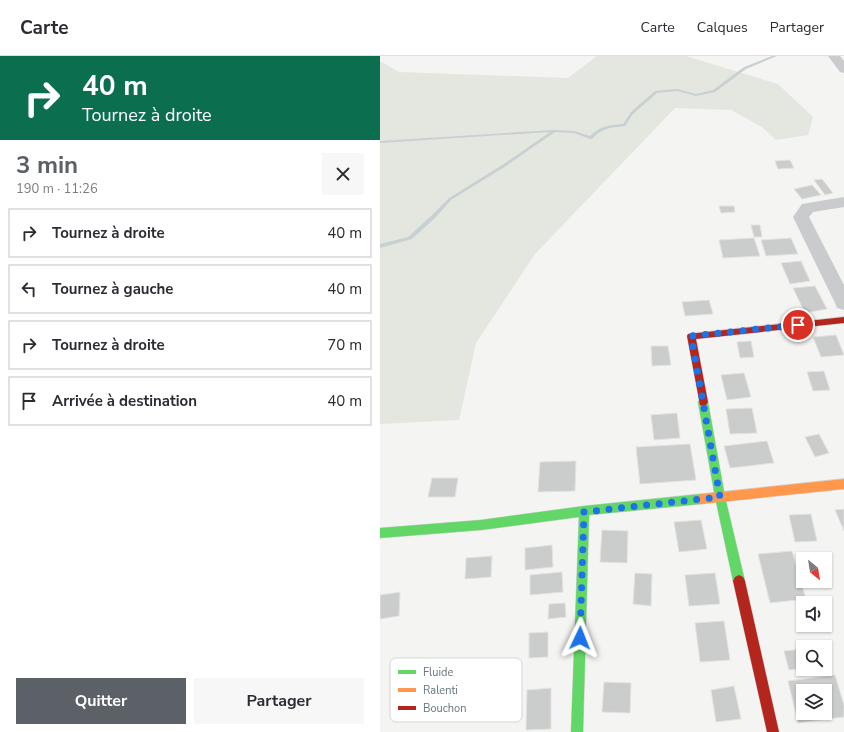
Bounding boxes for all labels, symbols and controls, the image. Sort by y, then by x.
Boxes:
text: Carte [20,15,68,41]
text: Carte [641,18,675,37]
text: Calques [697,18,748,37]
text: Partager [770,18,824,37]
text: 40 m [82,67,148,105]
icon: right [16,72,68,124]
text: Tournez à droite [82,103,212,127]
text: 3 min [16,149,78,181]
button: close [322,153,364,195]
text: 190 m · 11:26 [16,180,98,198]
icon: right [18,222,40,244]
text: Tournez à droite [52,223,165,243]
text: 40 m [327,223,362,243]
icon: left [18,278,40,300]
text: Tournez à gauche [52,279,174,299]
text: 40 m [327,279,362,299]
pin [781,308,815,342]
icon: arrive [787,314,809,336]
icon: right [18,334,40,356]
text: Tournez à droite [52,335,165,355]
text: 70 m [327,335,362,355]
icon: arrive [18,390,40,412]
text: Arrivée à destination [52,391,197,411]
text: 40 m [327,391,362,411]
north arrow [796,552,832,588]
map controls [796,552,832,720]
button: sound [796,596,832,632]
position arrow [559,617,601,659]
button: search [796,640,832,676]
legend [390,658,522,722]
text: Fluide [423,665,453,680]
button: Quitter [16,678,186,724]
button: Partager [194,678,364,724]
text: Ralenti [423,683,458,698]
button: layers [796,684,832,720]
text: Bouchon [423,701,466,716]

